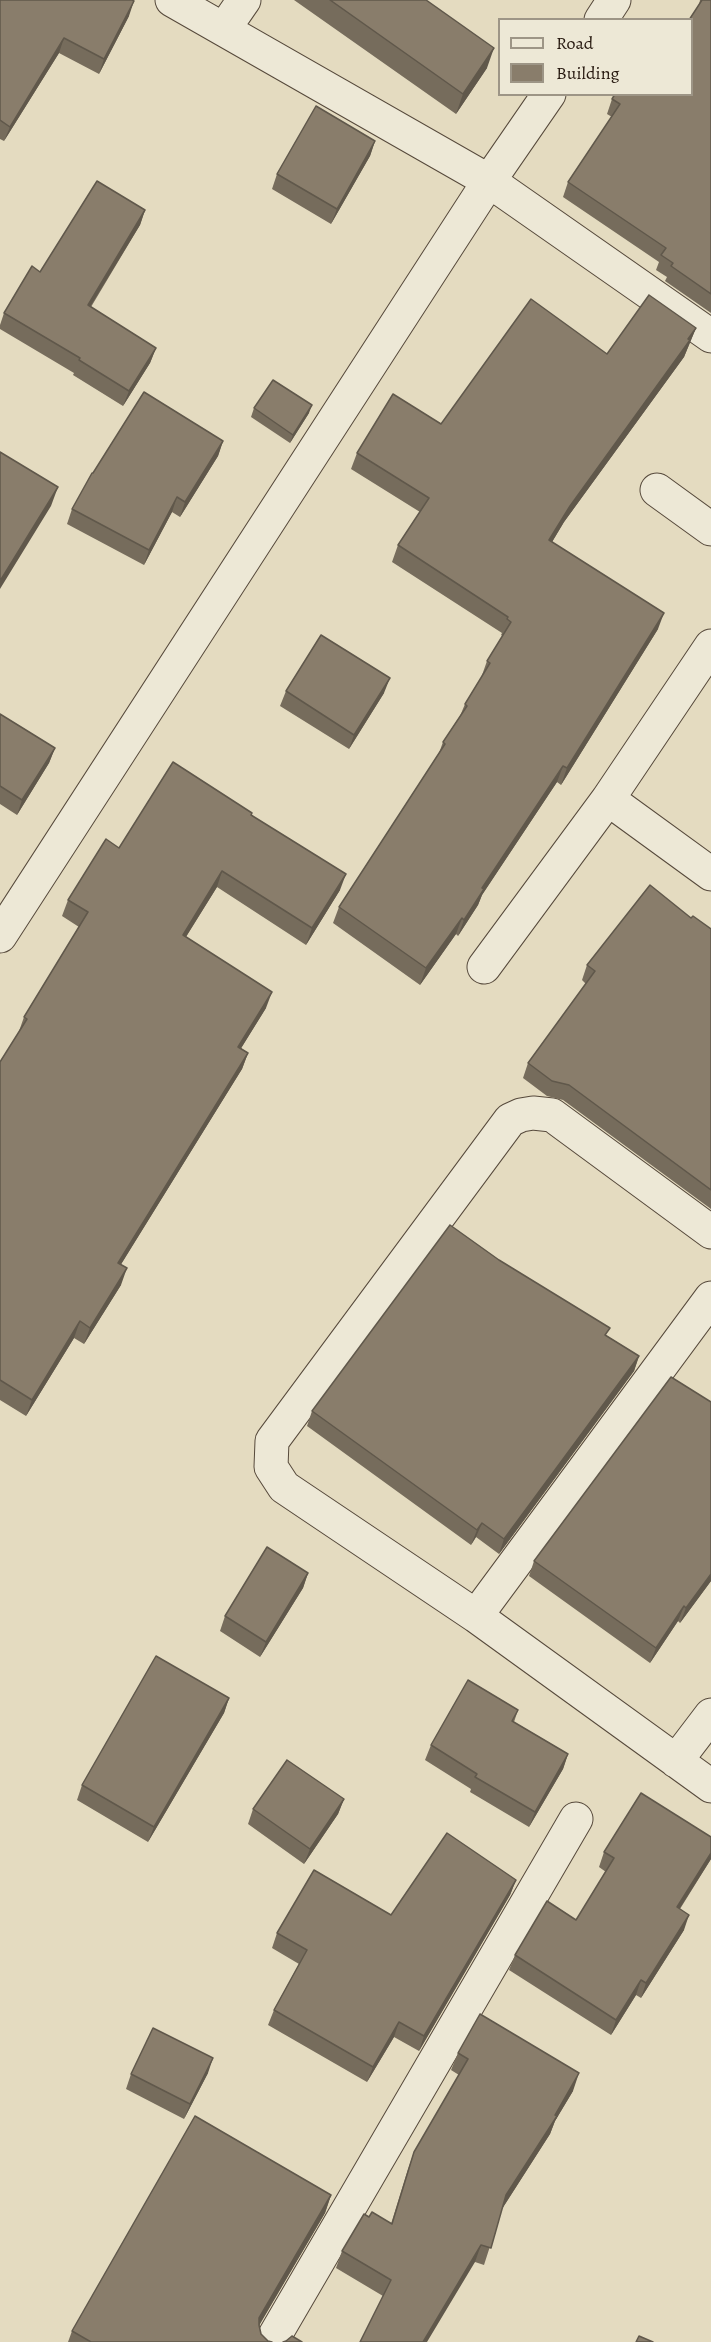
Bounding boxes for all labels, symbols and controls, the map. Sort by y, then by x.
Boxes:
legend [498,18,693,96]
text: Road [556,31,593,55]
text: Building [556,61,620,85]

